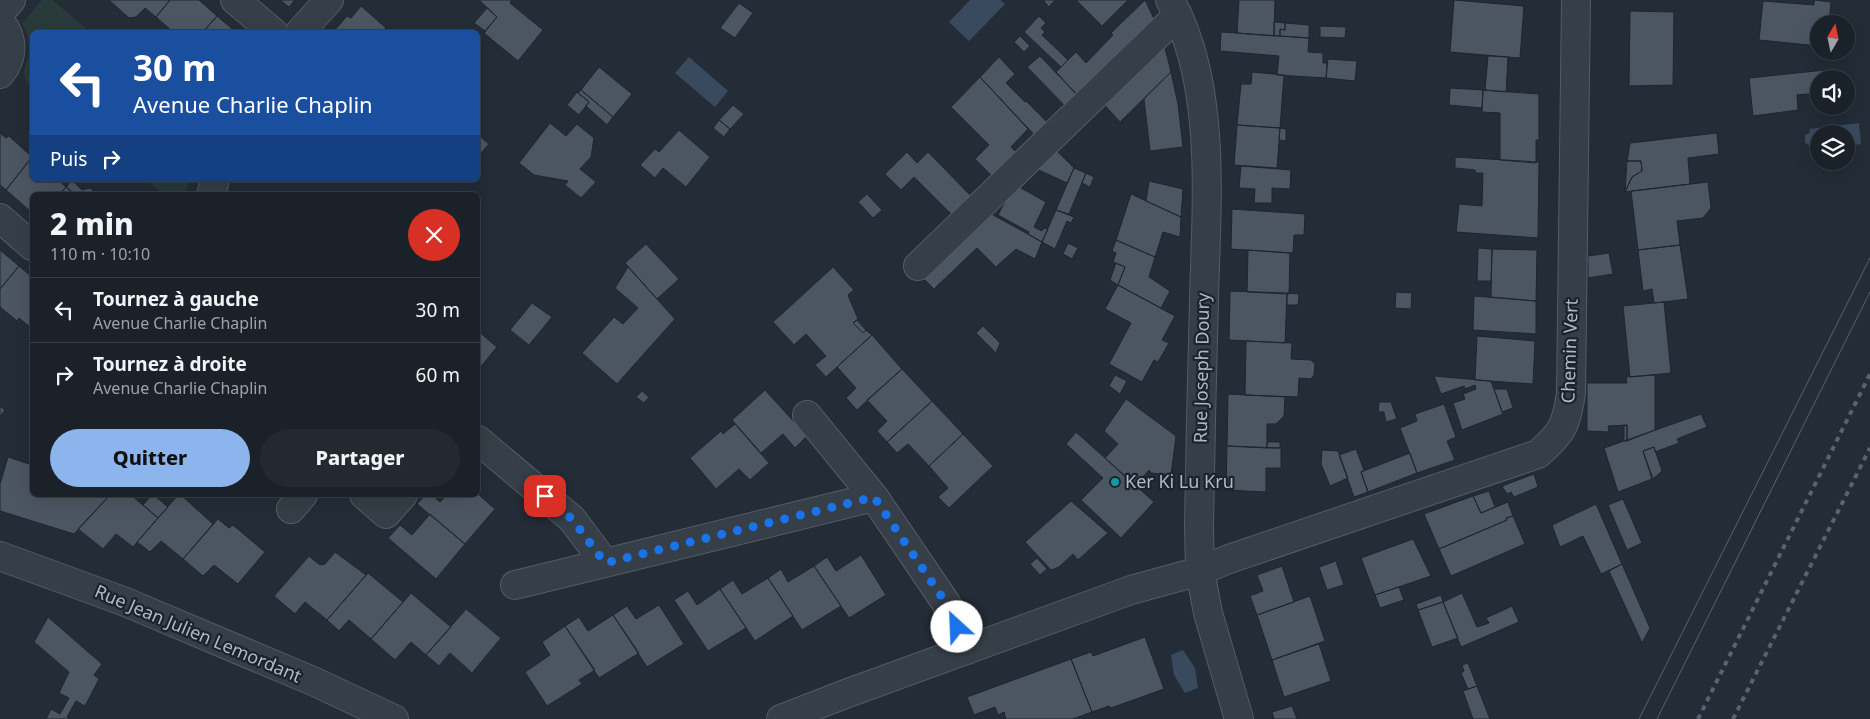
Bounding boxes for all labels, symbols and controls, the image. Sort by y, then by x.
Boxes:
north arrow [1810,15,1855,60]
map controls [1810,15,1855,170]
text: 30 m [133,44,216,91]
icon: left [50,50,115,115]
button: sound [1810,70,1855,115]
text: Avenue Charlie Chaplin [133,89,373,119]
button: layers [1810,125,1855,170]
icon: right [97,145,125,173]
text: Puis [50,146,87,172]
text: 2 min [50,203,134,244]
button: close [408,209,460,261]
text: 110 m · 10:10 [50,243,150,265]
text: Tournez à gauche [93,286,259,312]
street label: Rue Joseph Doury [1188,292,1214,443]
icon: left [50,296,78,324]
text: 30 m [416,297,460,323]
street label: Chemin Vert [1555,298,1583,404]
text: Avenue Charlie Chaplin [93,312,267,334]
text: Tournez à droite [93,351,247,377]
icon: right [50,361,78,389]
text: 60 m [416,362,460,388]
text: Avenue Charlie Chaplin [93,377,267,399]
button: Quitter [50,429,250,487]
button: Partager [260,429,460,487]
place label: Ker Ki Lu Kru [1125,469,1234,493]
pin [524,475,566,517]
marker: Ker Ki Lu Kru [1109,476,1121,488]
icon: arrive [531,482,559,510]
street label: Rue Jean Julien Lemordant [91,579,306,688]
position arrow [930,600,982,652]

